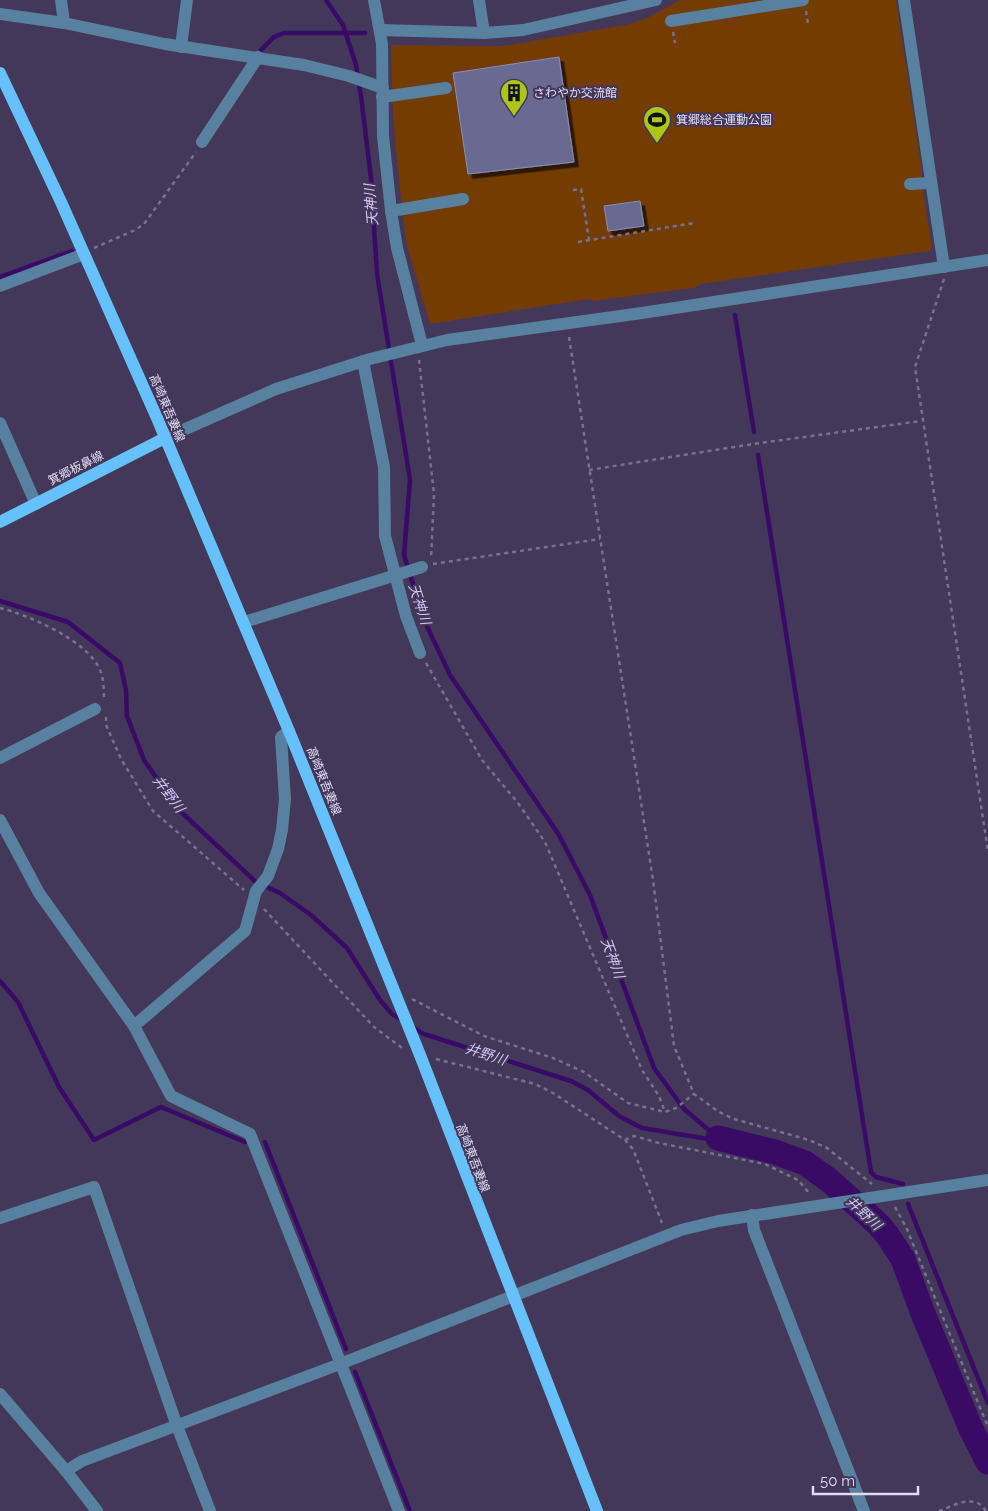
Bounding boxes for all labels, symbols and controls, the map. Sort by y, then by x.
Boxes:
building icon: さわやか交流館 [499,78,529,117]
place label: さわやか交流館 [533,86,617,100]
sports icon: 箕郷総合運動公園 [642,105,672,144]
place label: 箕郷総合運動公園 [676,113,772,127]
water label: 天神川 [361,181,381,227]
street label: 高崎東吾妻線 [146,372,188,444]
street label: 箕郷板鼻線 [46,448,106,488]
water label: 天神川 [406,582,435,628]
street label: 高崎東吾妻線 [304,745,344,817]
water label: 井野川 [150,772,189,817]
water label: 天神川 [598,936,628,982]
water label: 井野川 [464,1040,510,1069]
street label: 高崎東吾妻線 [454,1122,492,1194]
water label: 井野川 [843,1193,886,1235]
scale bar [813,1464,918,1496]
text: 50 m [820,1472,855,1490]

